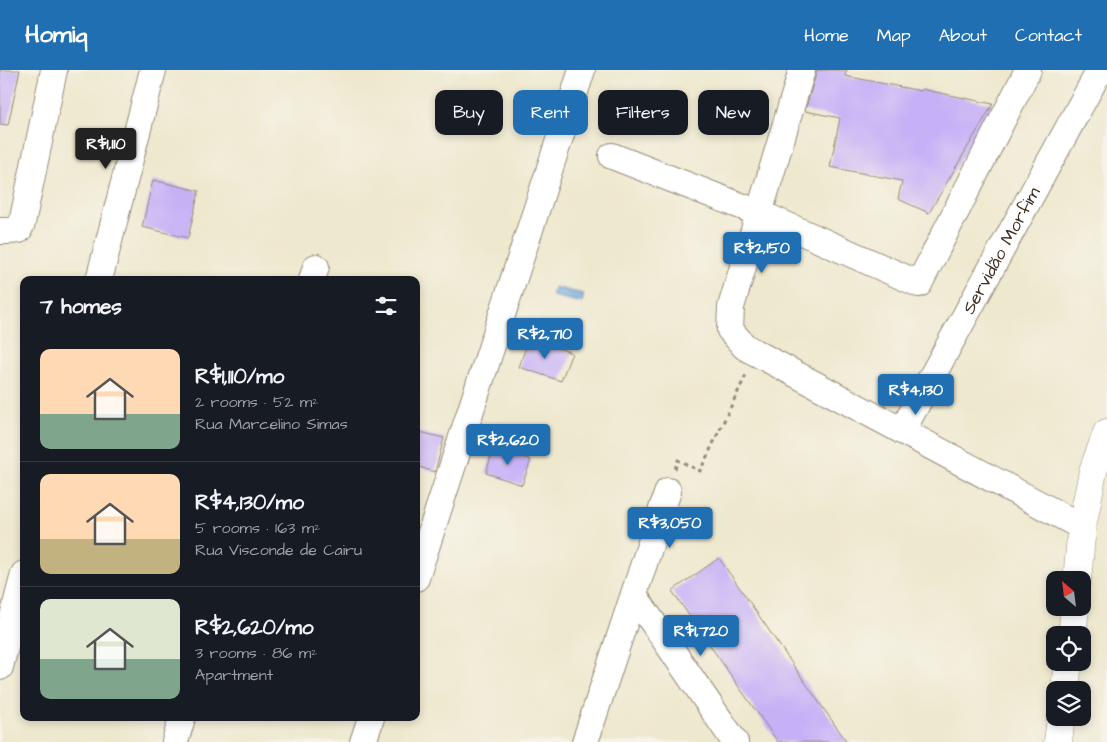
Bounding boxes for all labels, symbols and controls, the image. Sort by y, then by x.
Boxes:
text: Homiq [25,18,88,52]
text: Home [804,23,849,48]
text: Map [877,23,911,48]
text: About [939,23,987,48]
text: Contact [1015,23,1082,48]
chip: Buy [435,90,503,135]
chip: Rent [513,90,588,135]
chip: Filters [598,90,688,135]
chip: New [698,90,769,135]
pin: R$1,110 [60,128,152,170]
text: R$1,110 [86,133,126,155]
street label: Servidão Morfim [956,182,1046,318]
pin: R$2,150 [716,232,808,274]
text: R$2,150 [734,237,790,259]
text: 7 homes [40,292,122,321]
icon: filters [372,292,400,320]
pin: R$2,710 [499,318,591,360]
text: R$2,710 [518,323,572,345]
text: R$1,110/mo [195,362,284,391]
icon: home [80,369,140,429]
pin: R$4,130 [870,374,962,416]
text: R$4,130 [889,379,943,401]
text: 2 rooms · 52 m² [195,391,318,413]
text: Rua Marcelino Simas [195,413,348,435]
pin: R$2,620 [462,424,554,466]
text: R$2,620 [477,429,539,451]
text: R$4,130/mo [195,488,304,517]
icon: home [80,494,140,554]
pin: R$3,050 [624,506,716,549]
text: R$3,050 [639,512,701,534]
text: 5 rooms · 163 m² [195,517,320,539]
text: Rua Visconde de Cairu [195,539,362,561]
north arrow [1046,571,1091,616]
map controls [1046,571,1091,726]
text: R$2,620/mo [195,613,314,642]
pin: R$1,720 [655,614,747,657]
icon: home [80,619,140,679]
text: R$1,720 [674,620,728,642]
button: locate [1046,626,1091,671]
text: 3 rooms · 86 m² [195,642,317,664]
text: Apartment [195,664,273,686]
button: layers [1046,681,1091,726]

